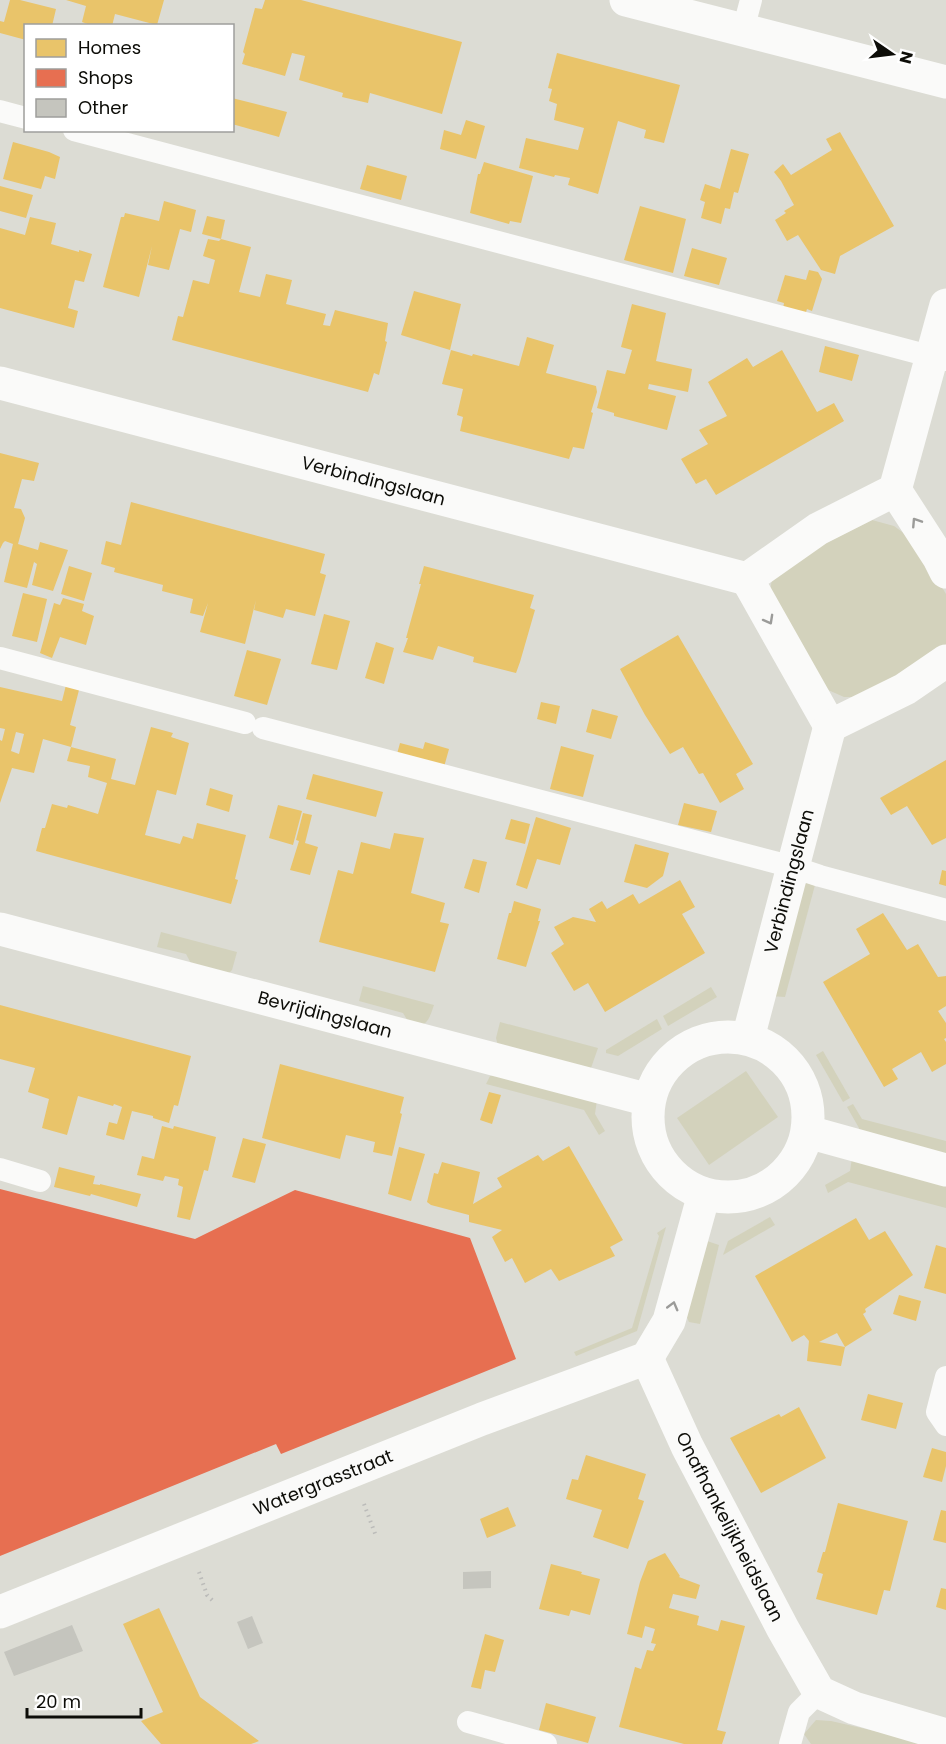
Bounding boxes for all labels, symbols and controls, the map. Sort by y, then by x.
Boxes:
legend [24,24,234,132]
north arrow [862,24,922,84]
text: Homes [78,35,141,60]
text: N [893,49,919,66]
text: Shops [78,65,133,90]
text: Other [78,95,128,120]
street label: Verbindingslaan [299,450,448,511]
one-way arrow [911,518,923,528]
one-way arrow [762,614,774,624]
street label: Verbindingslaan [758,806,820,956]
street label: Bevrijdingslaan [255,984,395,1044]
one-way arrow [666,1301,678,1312]
street label: Onafhankelijkheidslaan [670,1428,790,1626]
street label: Watergrasstraat [249,1443,396,1521]
scale bar [27,1681,141,1719]
text: 20 m [36,1689,81,1714]

